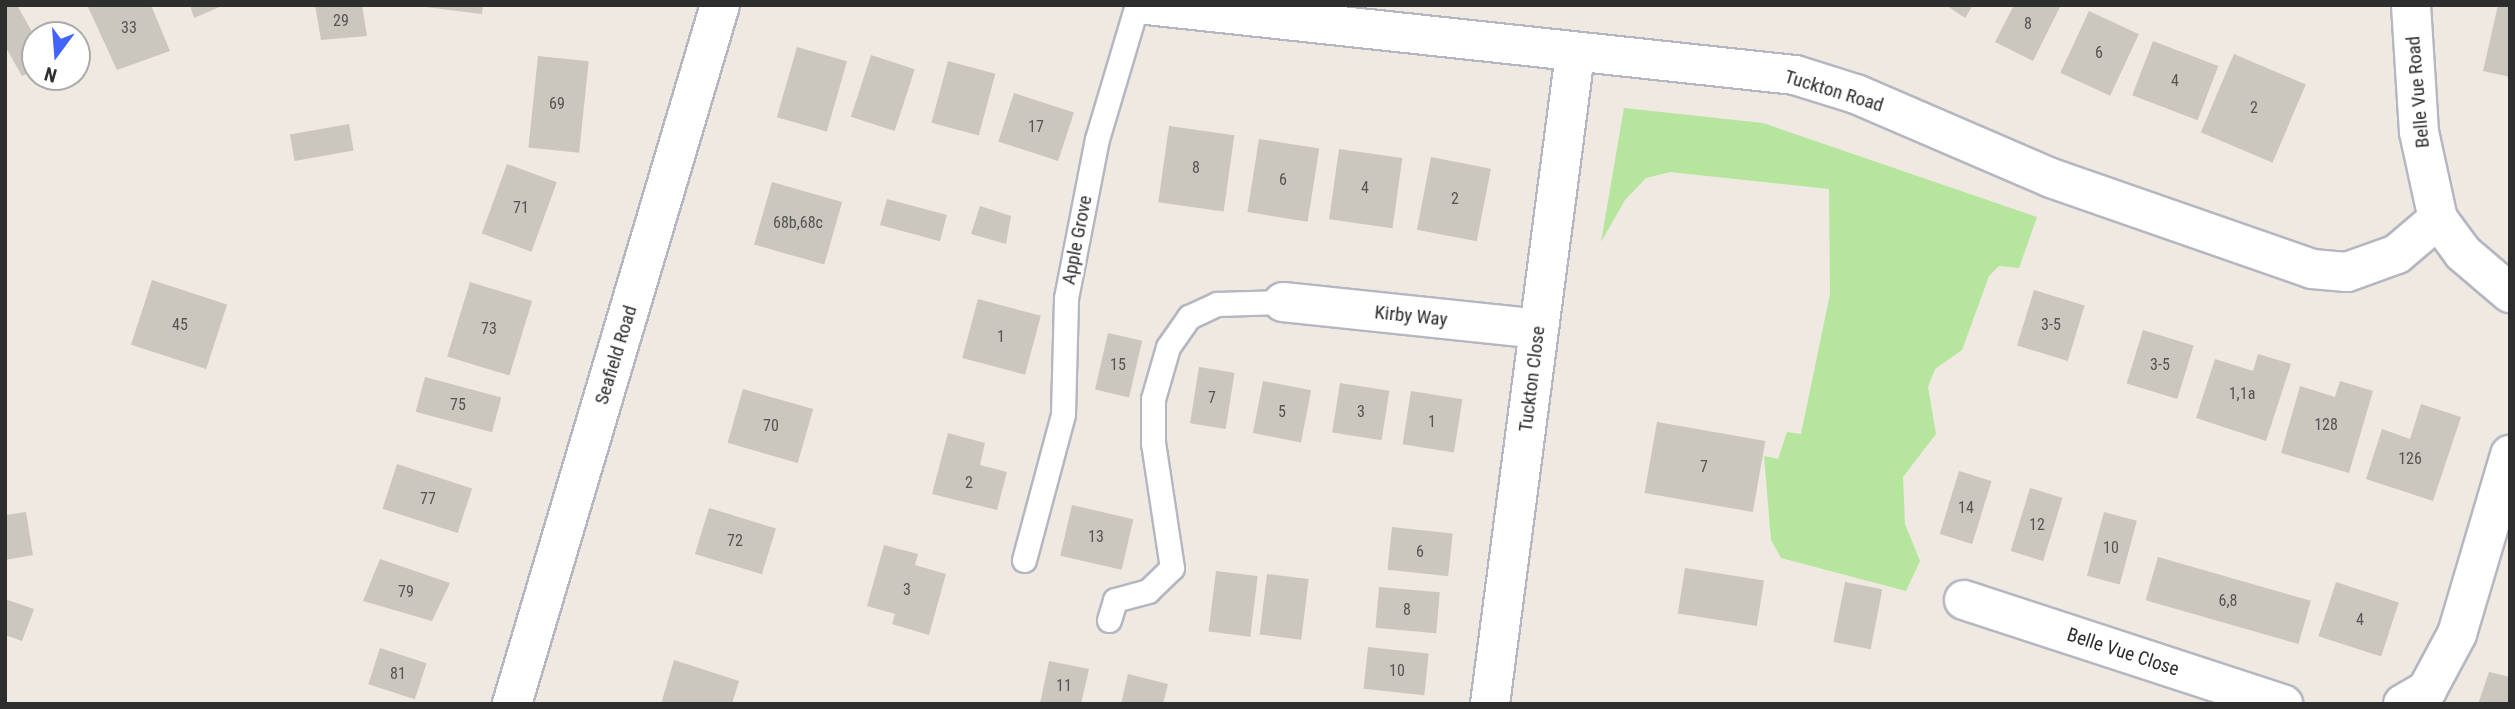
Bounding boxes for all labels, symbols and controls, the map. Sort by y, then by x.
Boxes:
house number: 29 [333,11,349,31]
house number: 8 [2024,14,2032,34]
house number: 33 [121,18,137,38]
north arrow [21,21,91,91]
street label: Belle Vue Road [2402,35,2434,149]
house number: 6 [2095,43,2103,63]
text: N [42,62,59,87]
street label: Tuckton Road [1782,65,1886,117]
house number: 4 [2171,71,2179,91]
house number: 69 [549,94,565,114]
house number: 2 [2250,98,2258,118]
house number: 17 [1028,117,1044,137]
house number: 8 [1192,158,1200,178]
house number: 6 [1279,170,1287,190]
house number: 4 [1361,178,1369,198]
house number: 2 [1451,189,1459,209]
street label: Apple Grove [1057,193,1097,287]
house number: 71 [513,198,529,218]
house number: 68b,68c [773,213,823,233]
street label: Kirby Way [1373,301,1449,331]
street label: Seafield Road [590,303,642,407]
house number: 45 [172,315,188,335]
house number: 3-5 [2041,315,2061,335]
house number: 73 [481,319,497,339]
street label: Tuckton Close [1514,325,1550,433]
house number: 1 [997,327,1005,347]
house number: 15 [1110,355,1126,375]
house number: 3-5 [2150,355,2170,375]
house number: 1,1a [2229,384,2255,404]
house number: 7 [1208,388,1216,408]
house number: 75 [450,395,466,415]
house number: 5 [1278,402,1286,422]
house number: 3 [1357,402,1365,422]
house number: 1 [1428,412,1436,432]
house number: 128 [2314,415,2338,435]
house number: 70 [763,416,779,436]
house number: 126 [2398,449,2422,469]
house number: 7 [1700,457,1708,477]
house number: 2 [965,473,973,493]
house number: 77 [420,489,436,509]
house number: 14 [1958,498,1974,518]
house number: 12 [2029,515,2045,535]
house number: 13 [1088,527,1104,547]
house number: 72 [727,531,743,551]
house number: 10 [2103,538,2119,558]
house number: 6 [1416,542,1424,562]
house number: 3 [903,580,911,600]
house number: 79 [398,582,414,602]
house number: 6,8 [2219,591,2237,611]
house number: 8 [1403,600,1411,620]
house number: 4 [2356,610,2364,630]
street label: Belle Vue Close [2064,623,2182,681]
house number: 10 [1389,661,1405,681]
house number: 81 [390,664,406,684]
house number: 11 [1056,676,1072,696]

